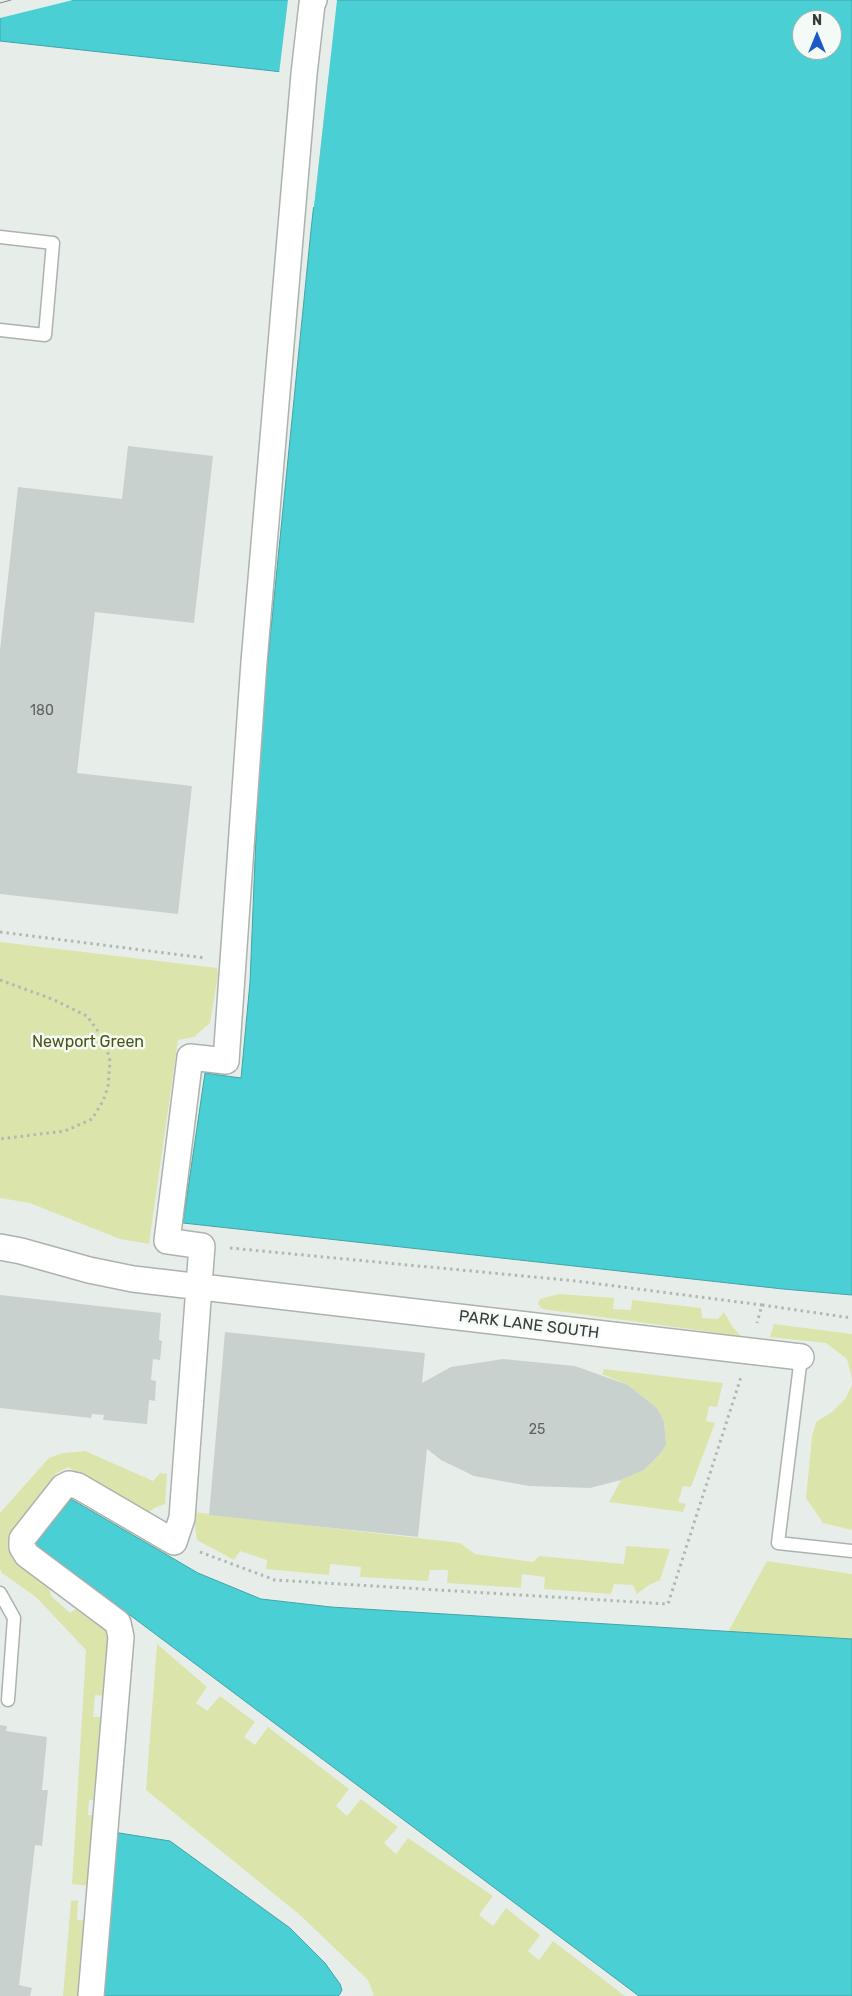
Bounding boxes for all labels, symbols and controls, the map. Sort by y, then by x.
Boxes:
north arrow [792,10,842,60]
text: N [812,12,822,29]
house number: 180 [30,703,54,719]
park label: Newport Green [32,1032,144,1052]
street label: PARK LANE SOUTH [458,1307,600,1343]
house number: 25 [529,1422,545,1438]

